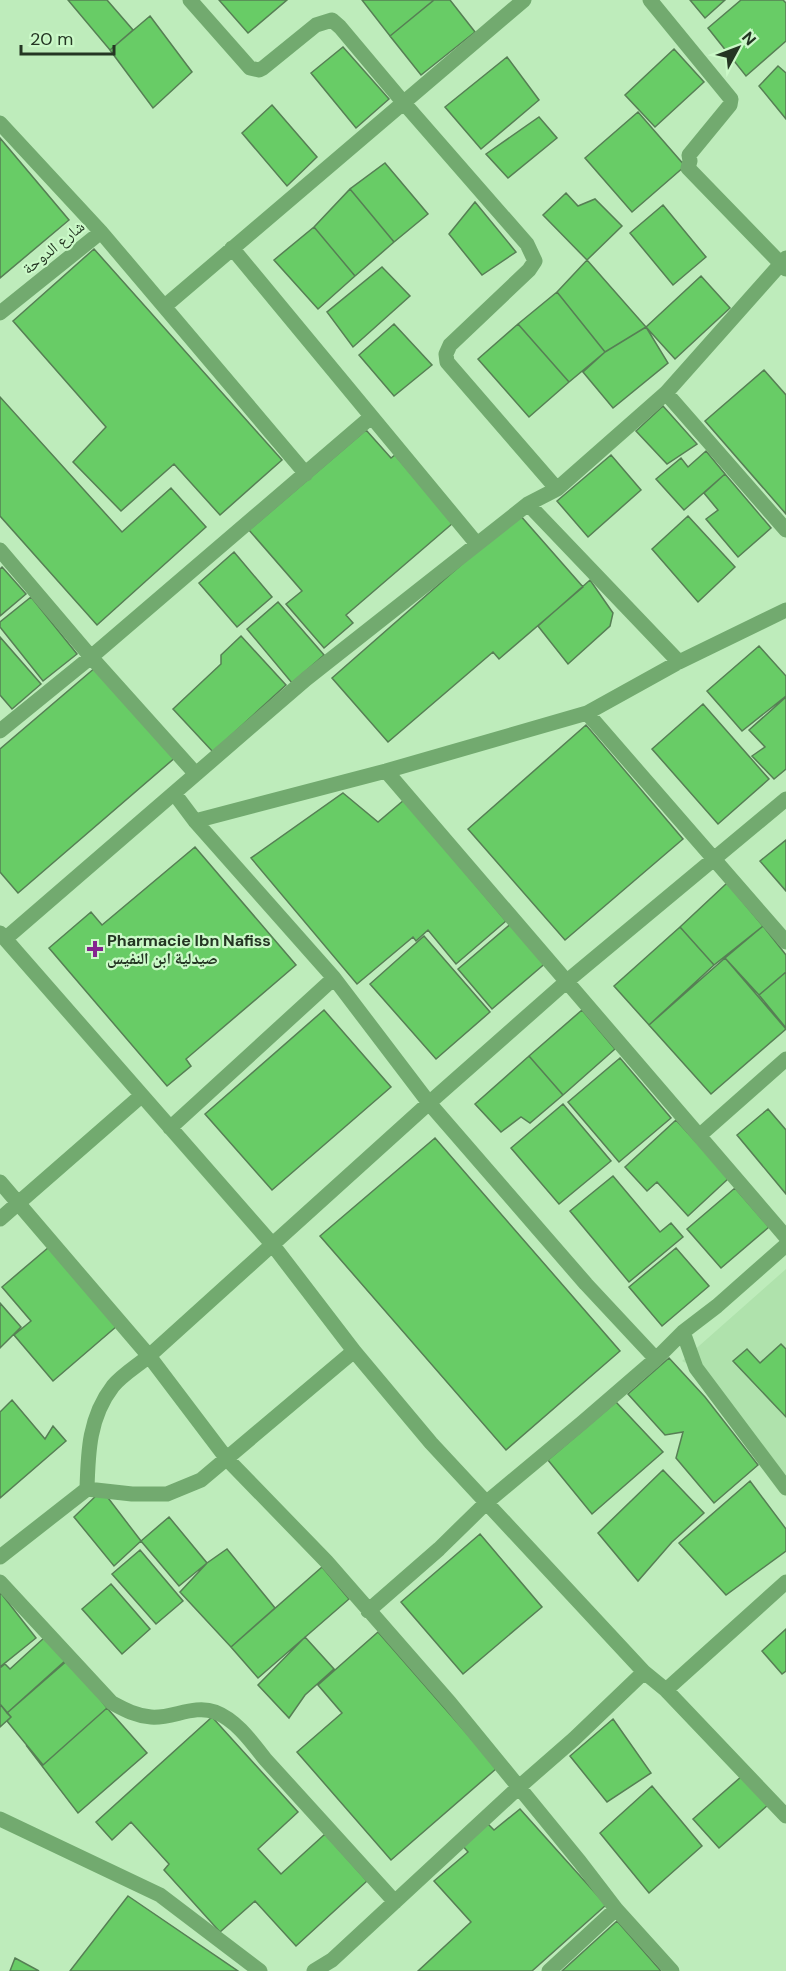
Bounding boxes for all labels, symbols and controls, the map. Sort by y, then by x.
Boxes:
scale bar [21,18,114,56]
north arrow [708,18,768,78]
text: 20 m [30,27,73,51]
text: N [737,27,761,50]
street label: شارع الدوحة [18,216,89,279]
place label: Pharmacie Ibn Nafiss صيدلية ابن النفيس [107,930,271,969]
marker: Pharmacie Ibn Nafiss صيدلية ابن النفيس [88,942,102,956]

